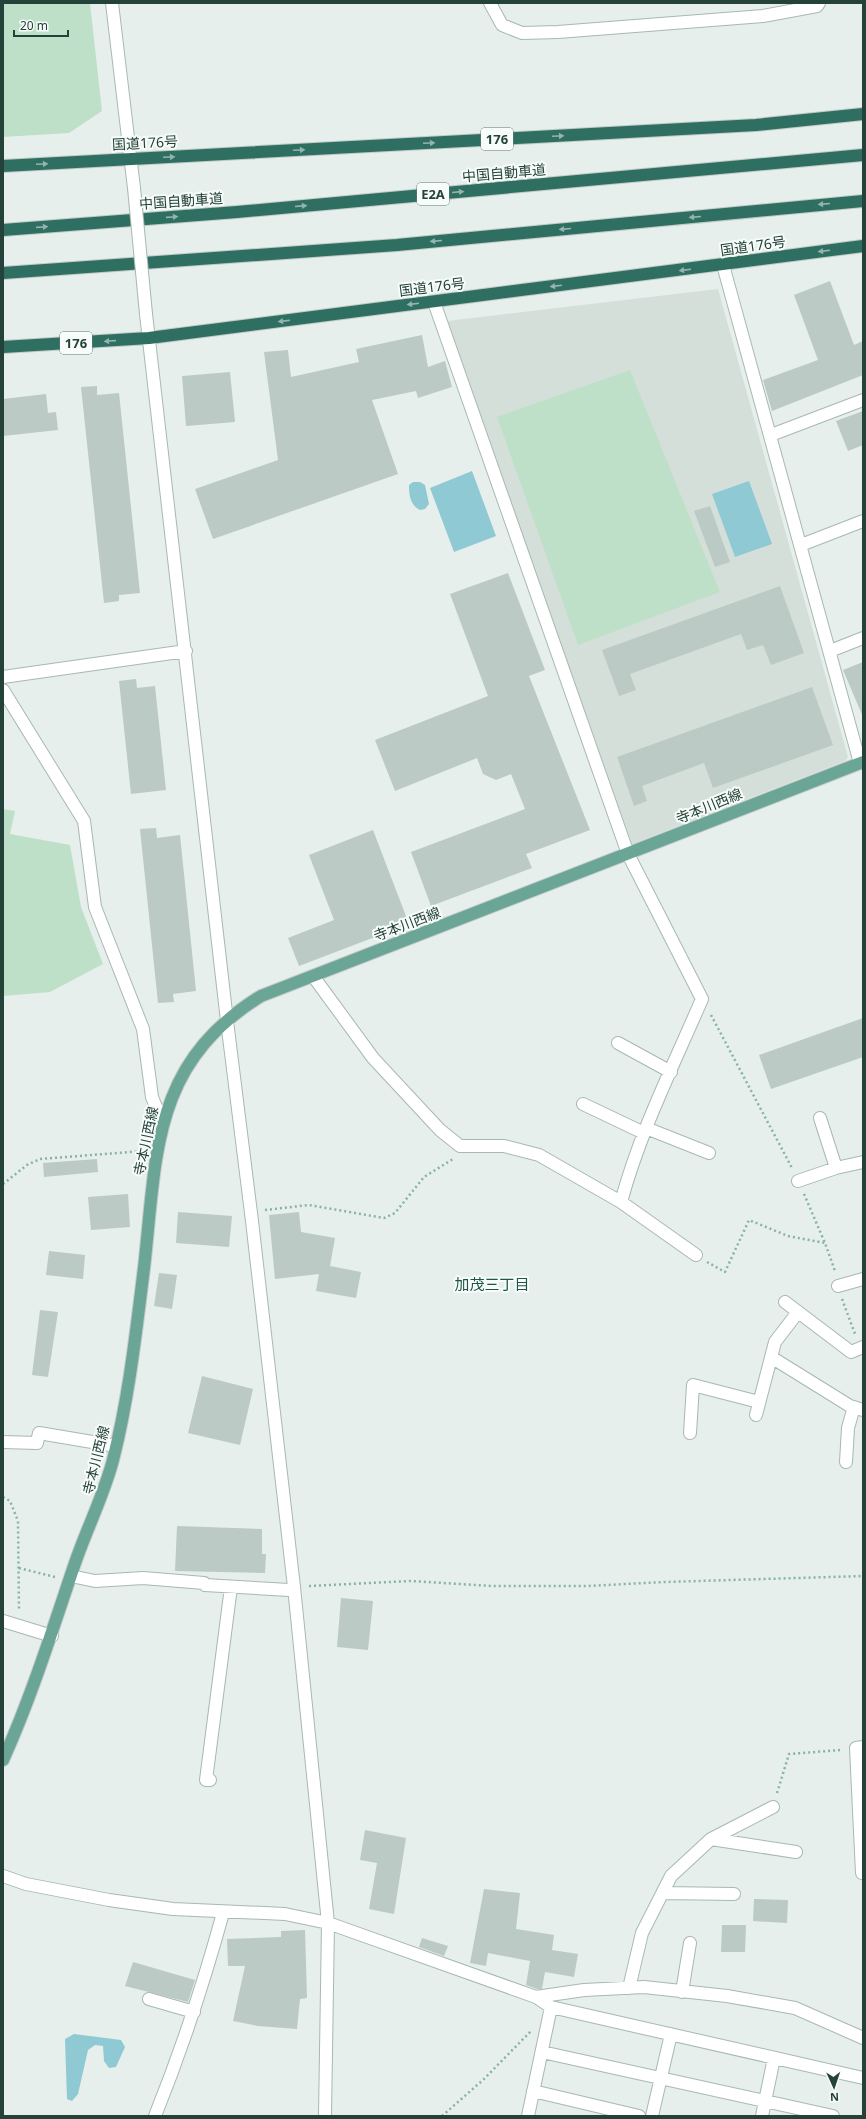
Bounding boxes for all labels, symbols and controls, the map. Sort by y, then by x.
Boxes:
scale bar [14,12,68,38]
text: 20 m [20,17,48,34]
road number: 176 [481,128,513,150]
street label: 国道176号 [112,131,178,154]
one-way arrow [552,132,565,139]
one-way arrow [423,139,435,146]
one-way arrow [293,146,305,153]
one-way arrow [163,153,175,160]
street label: 中国自動車道 [461,159,547,186]
one-way arrow [36,160,48,167]
road number: E2A [417,183,449,205]
street label: 中国自動車道 [138,188,224,213]
one-way arrow [452,189,464,195]
one-way arrow [818,201,830,208]
one-way arrow [295,203,307,210]
one-way arrow [689,213,701,220]
one-way arrow [165,214,178,221]
one-way arrow [36,223,48,230]
one-way arrow [559,226,571,232]
street label: 国道176号 [719,232,787,260]
one-way arrow [430,238,442,244]
one-way arrow [818,248,830,254]
one-way arrow [679,267,691,273]
street label: 国道176号 [398,273,466,300]
one-way arrow [550,283,562,289]
one-way arrow [407,301,419,308]
one-way arrow [278,318,290,324]
road number: 176 [60,332,92,354]
one-way arrow [104,337,116,344]
street label: 寺本川西線 [673,784,745,827]
street label: 寺本川西線 [371,902,443,945]
street label: 寺本川西線 [129,1105,162,1177]
district label: 加茂三丁目 [454,1274,530,1294]
street label: 寺本川西線 [78,1424,113,1496]
north arrow [814,2067,854,2107]
text: N [830,2090,839,2105]

